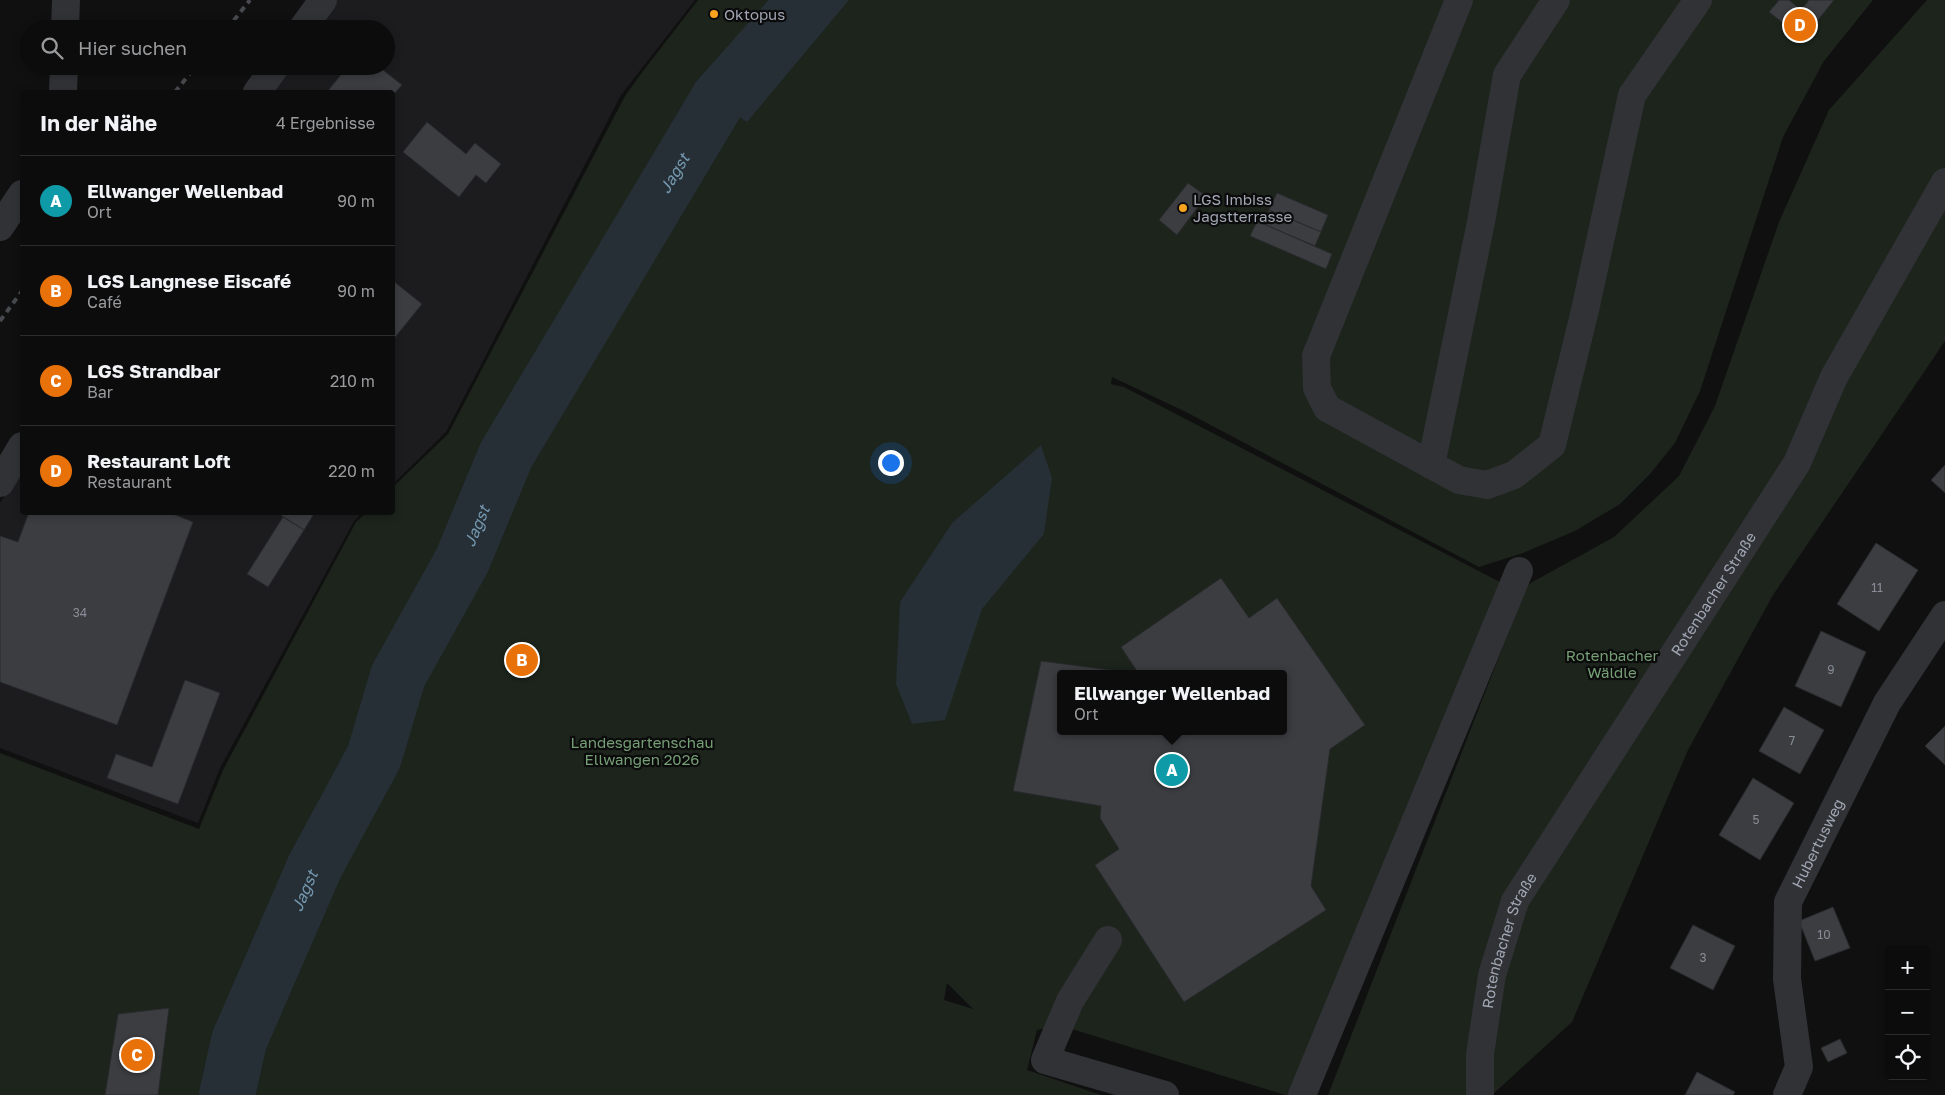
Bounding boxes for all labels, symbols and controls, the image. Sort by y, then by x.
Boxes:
place label: Oktopus [724,5,785,23]
pin: D [1784,6,1816,44]
marker: Oktopus [708,8,720,20]
search box [20,20,395,75]
icon: search [38,34,66,62]
text: Hier suchen [78,36,187,59]
text: In der Nähe [40,110,157,136]
text: 4 Ergebnisse [276,113,375,133]
water label: Jagst [655,148,694,197]
text: Ellwanger Wellenbad [87,179,283,202]
place label: LGS Imbiss Jagstterrasse [1193,190,1292,225]
text: A [50,191,62,211]
text: 90 m [337,191,375,211]
text: Ort [87,202,112,222]
marker: LGS Imbiss Jagstterrasse [1177,202,1189,214]
text: LGS Langnese Eiscafé [87,269,291,292]
text: B [50,281,62,301]
text: 90 m [337,281,375,301]
text: Café [87,292,122,312]
text: LGS Strandbar [87,359,221,382]
text: C [50,371,62,391]
text: 210 m [330,371,375,391]
text: Bar [87,382,113,402]
text: Restaurant Loft [87,449,231,472]
your location [878,450,904,476]
text: D [50,461,62,481]
text: 220 m [328,461,375,481]
text: Restaurant [87,472,172,492]
water label: Jagst [459,501,495,550]
street label: Rotenbacher Straße [1667,528,1759,659]
house number: 11 [1871,580,1883,595]
house number: 34 [73,605,87,620]
pin: B [506,641,538,679]
park label: Rotenbacher Wäldle [1566,646,1658,681]
house number: 9 [1827,662,1835,677]
popup [1057,670,1287,735]
text: Ellwanger Wellenbad [1074,681,1270,704]
text: Ort [1074,704,1099,724]
park label: Landesgartenschau Ellwangen 2026 [571,733,713,768]
house number: 7 [1789,733,1795,748]
pin: A [1156,751,1188,789]
street label: Hubertusweg [1787,795,1847,891]
house number: 5 [1753,812,1760,827]
water label: Jagst [287,866,323,914]
street label: Rotenbacher Straße [1478,869,1540,1010]
house number: 10 [1817,927,1831,942]
map controls [1885,945,1930,1080]
button: + [1885,945,1930,990]
house number: 3 [1699,950,1707,965]
button: − [1885,990,1930,1035]
button: locate [1885,1035,1930,1080]
pin: C [121,1036,153,1074]

